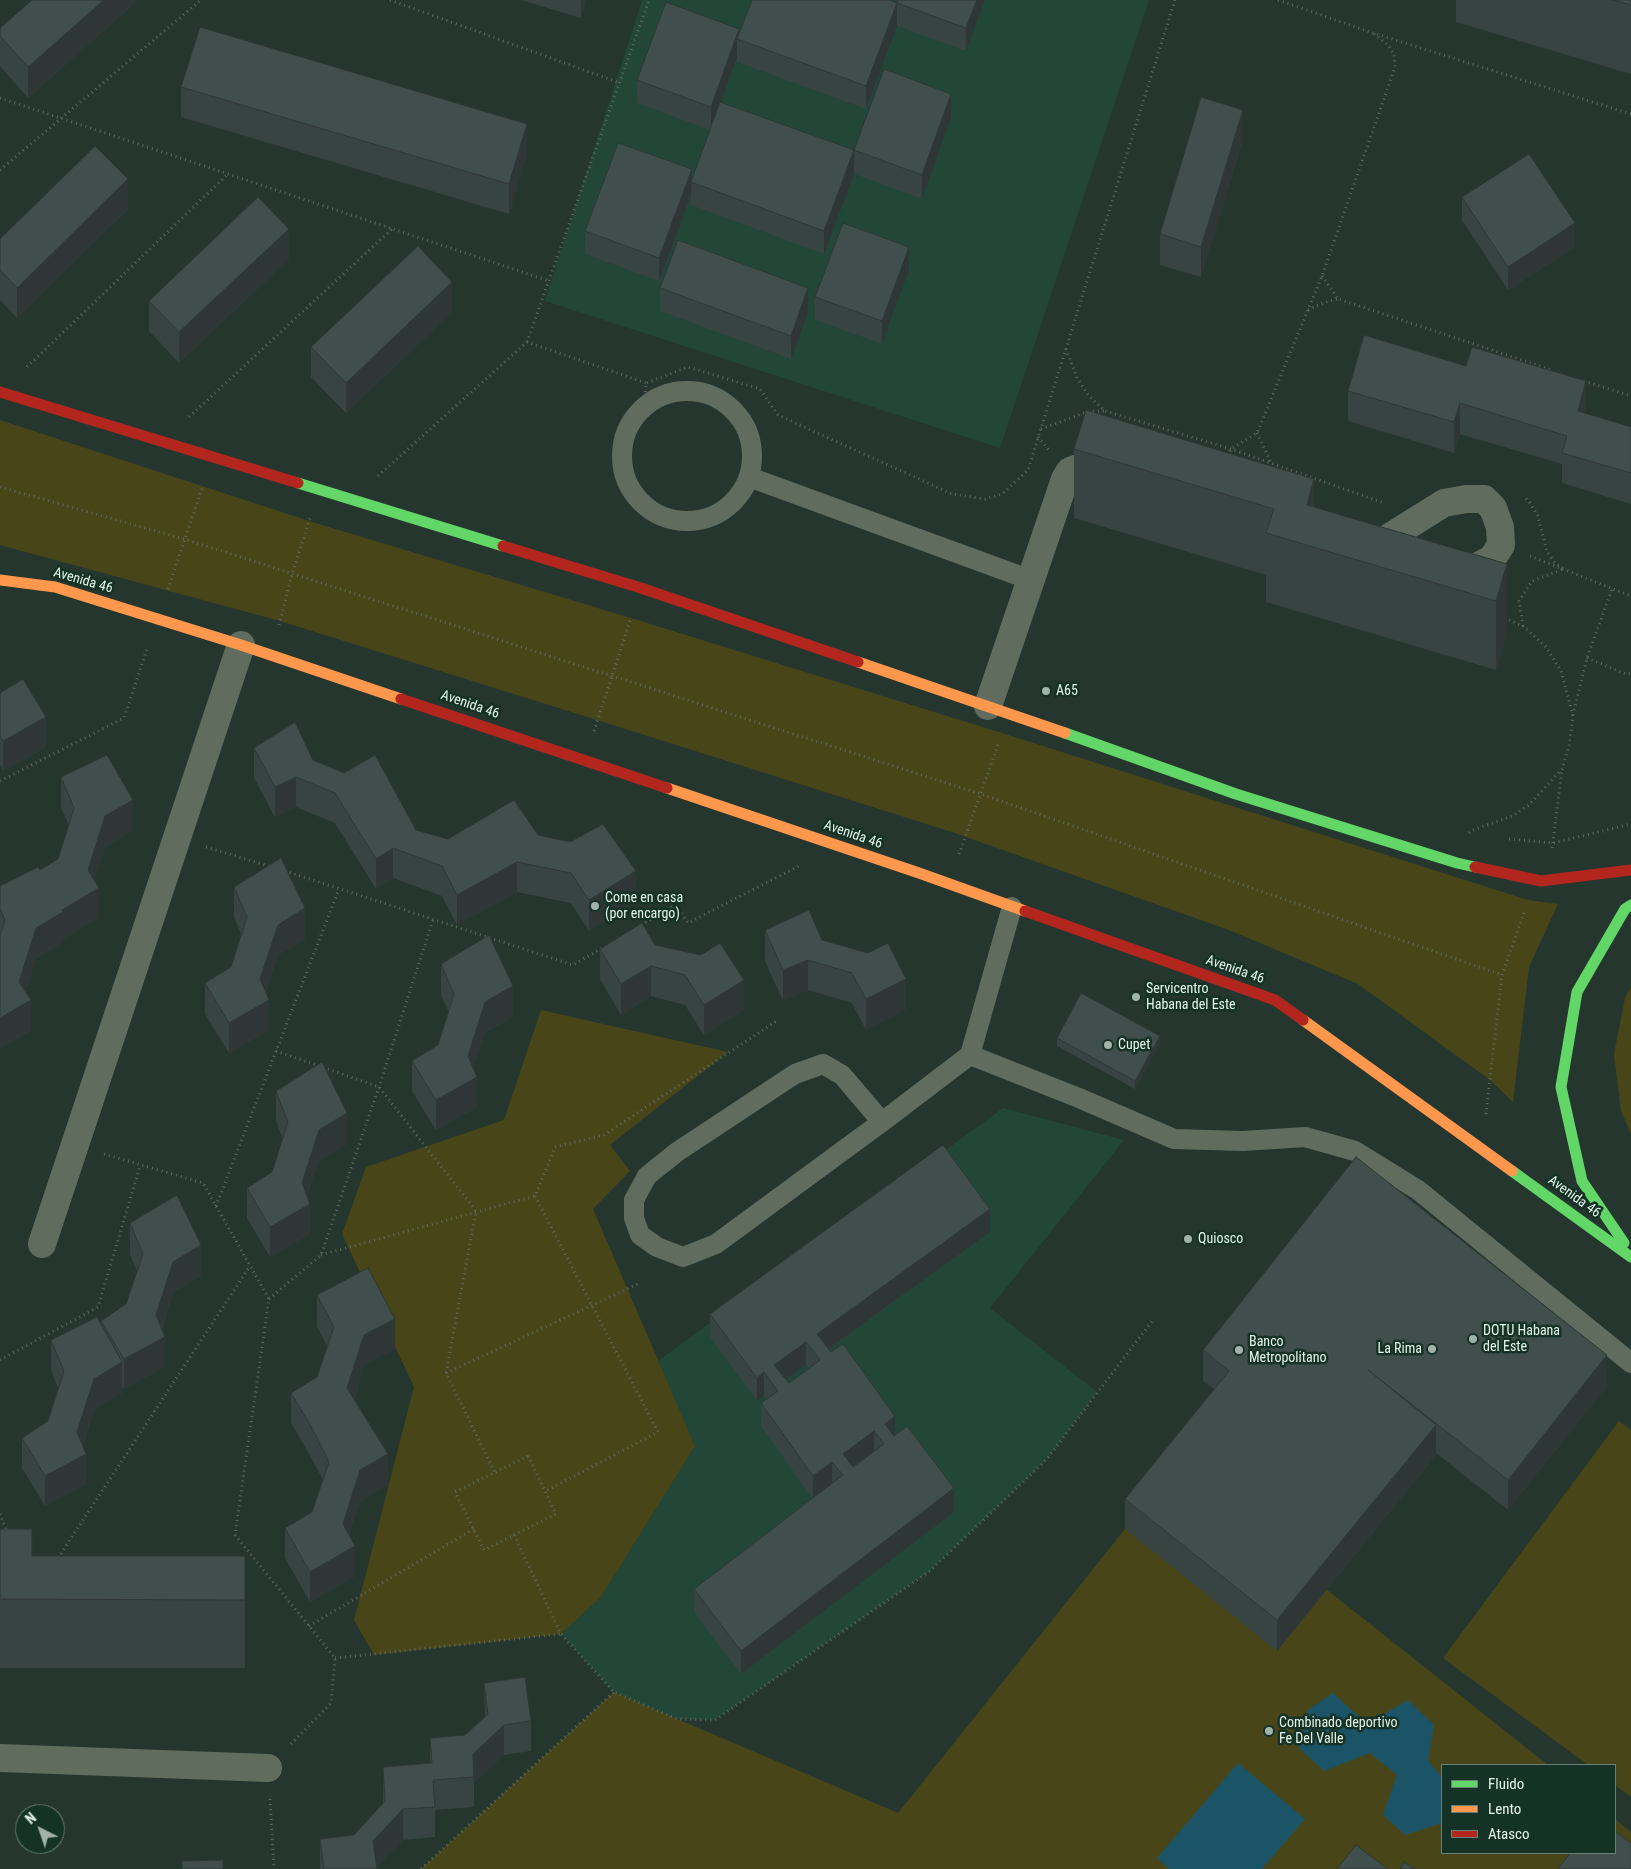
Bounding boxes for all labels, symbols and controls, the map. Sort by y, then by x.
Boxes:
street label: Avenida 46 [51,565,115,597]
place label: A65 [1056,683,1078,699]
marker: A65 [1040,685,1052,697]
street label: Avenida 46 [438,687,502,723]
street label: Avenida 46 [821,817,885,853]
place label: Come en casa (por encargo) [605,890,683,922]
marker: Come en casa (por encargo) [589,900,601,912]
street label: Avenida 46 [1203,952,1267,988]
place label: Servicentro Habana del Este [1146,981,1236,1014]
marker: Servicentro Habana del Este [1130,991,1142,1003]
place label: Cupet [1118,1037,1150,1053]
marker: Cupet [1102,1039,1114,1051]
street label: Avenida 46 [1544,1172,1604,1222]
place label: Quiosco [1198,1231,1243,1247]
marker: Quiosco [1182,1233,1194,1245]
place label: DOTU Habana del Este [1483,1323,1560,1355]
marker: DOTU Habana del Este [1467,1333,1479,1345]
place label: Banco Metropolitano [1249,1334,1326,1366]
place label: La Rima [1378,1341,1422,1357]
marker: La Rima [1426,1343,1438,1355]
marker: Banco Metropolitano [1233,1344,1245,1356]
place label: Combinado deportivo Fe Del Valle [1279,1715,1398,1748]
marker: Combinado deportivo Fe Del Valle [1263,1725,1275,1737]
legend [1441,1764,1616,1854]
text: Fluido [1488,1775,1524,1793]
text: Lento [1488,1800,1521,1818]
north arrow [15,1804,65,1854]
text: N [22,1810,39,1827]
text: Atasco [1488,1825,1529,1843]

